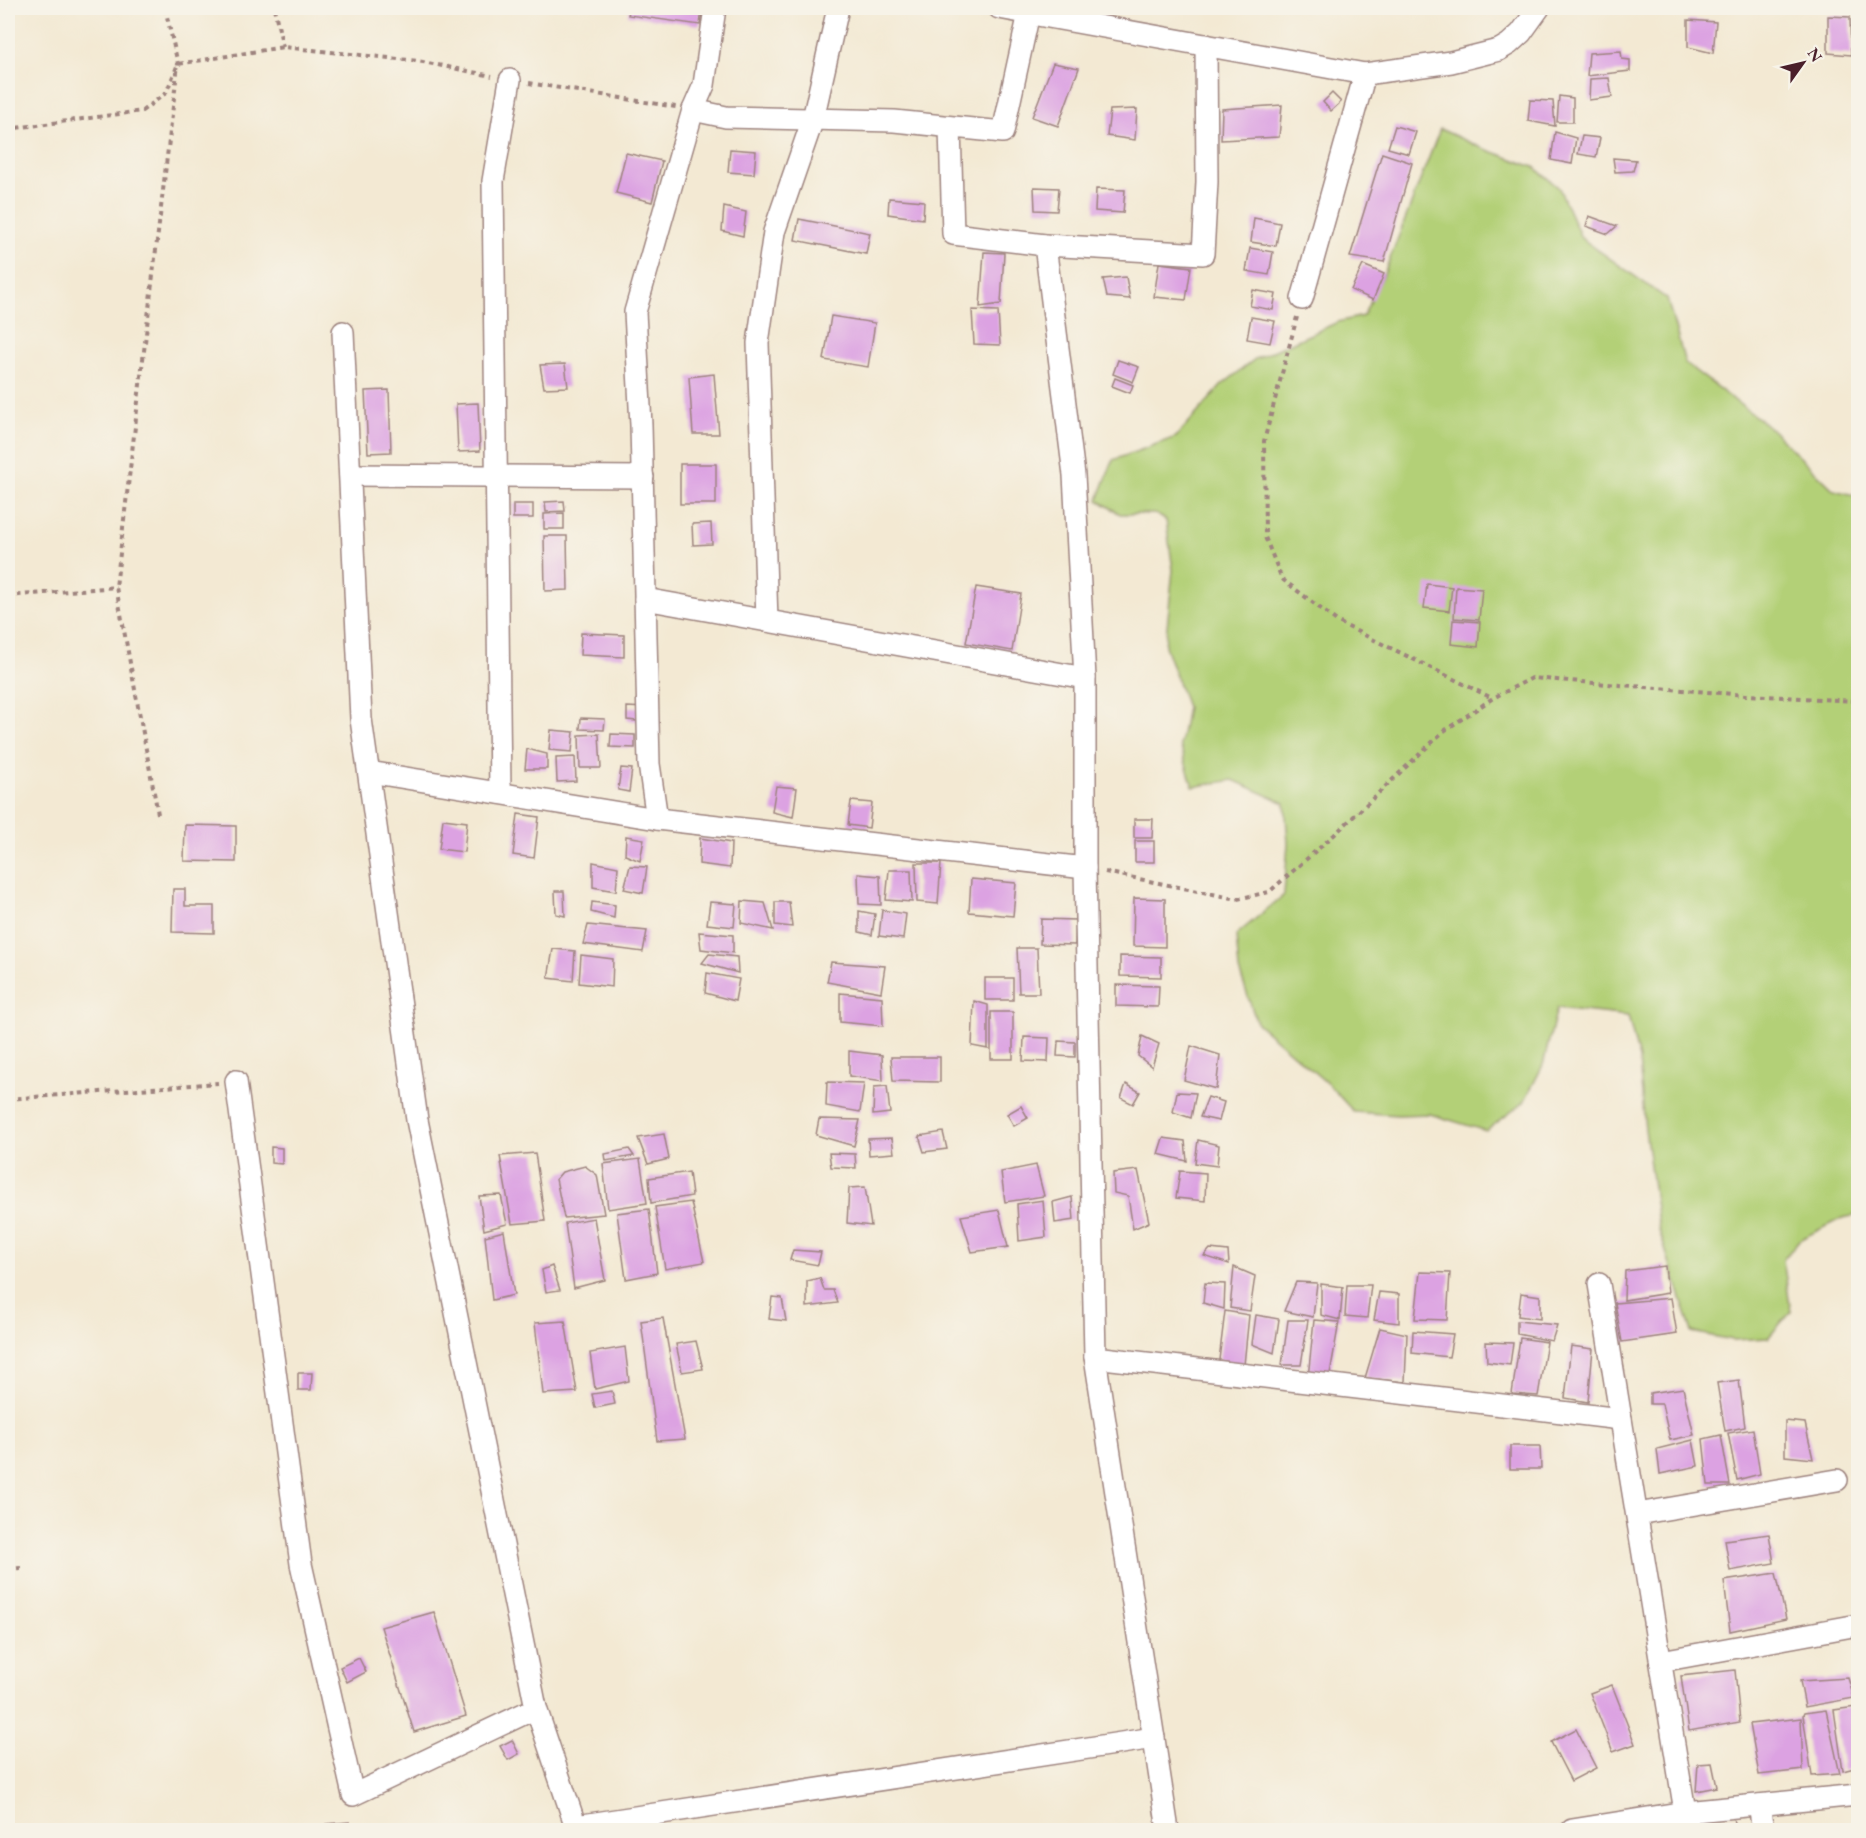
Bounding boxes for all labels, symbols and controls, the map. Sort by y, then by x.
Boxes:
north arrow [1773,33,1833,93]
text: N [1803,44,1827,66]

